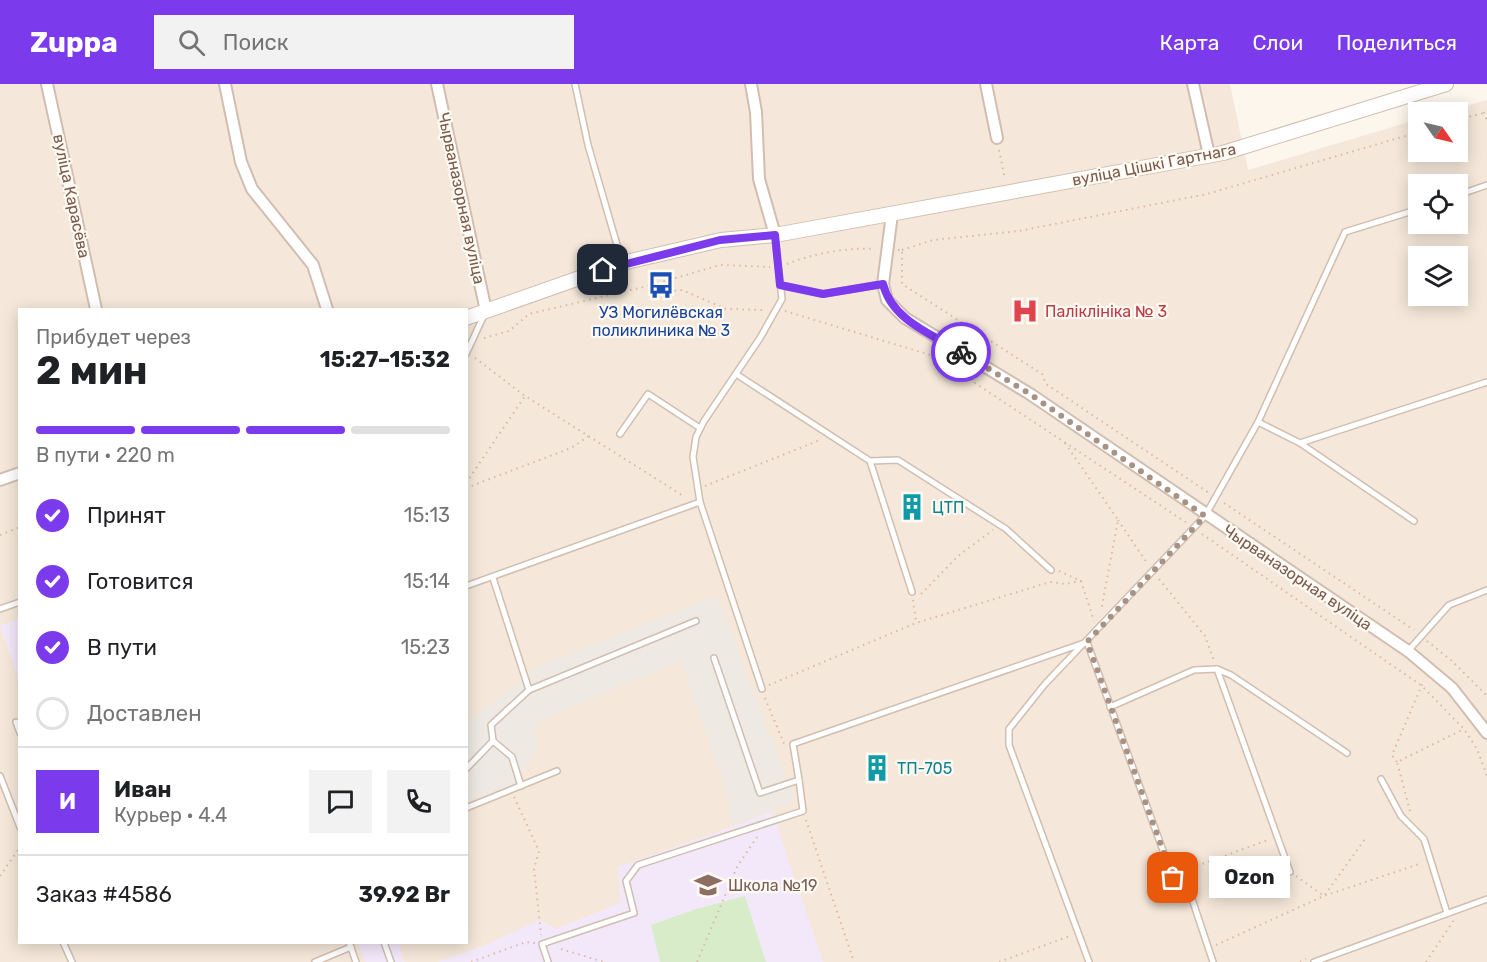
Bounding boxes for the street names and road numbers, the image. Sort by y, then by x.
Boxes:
street label: Чырваназорная вуліца [434,111,489,286]
street label: вуліца Карасёва [49,132,94,260]
street label: вуліца Цішкі Гартнага [1070,139,1238,190]
street label: Чырваназорная вуліца [1220,521,1376,634]

